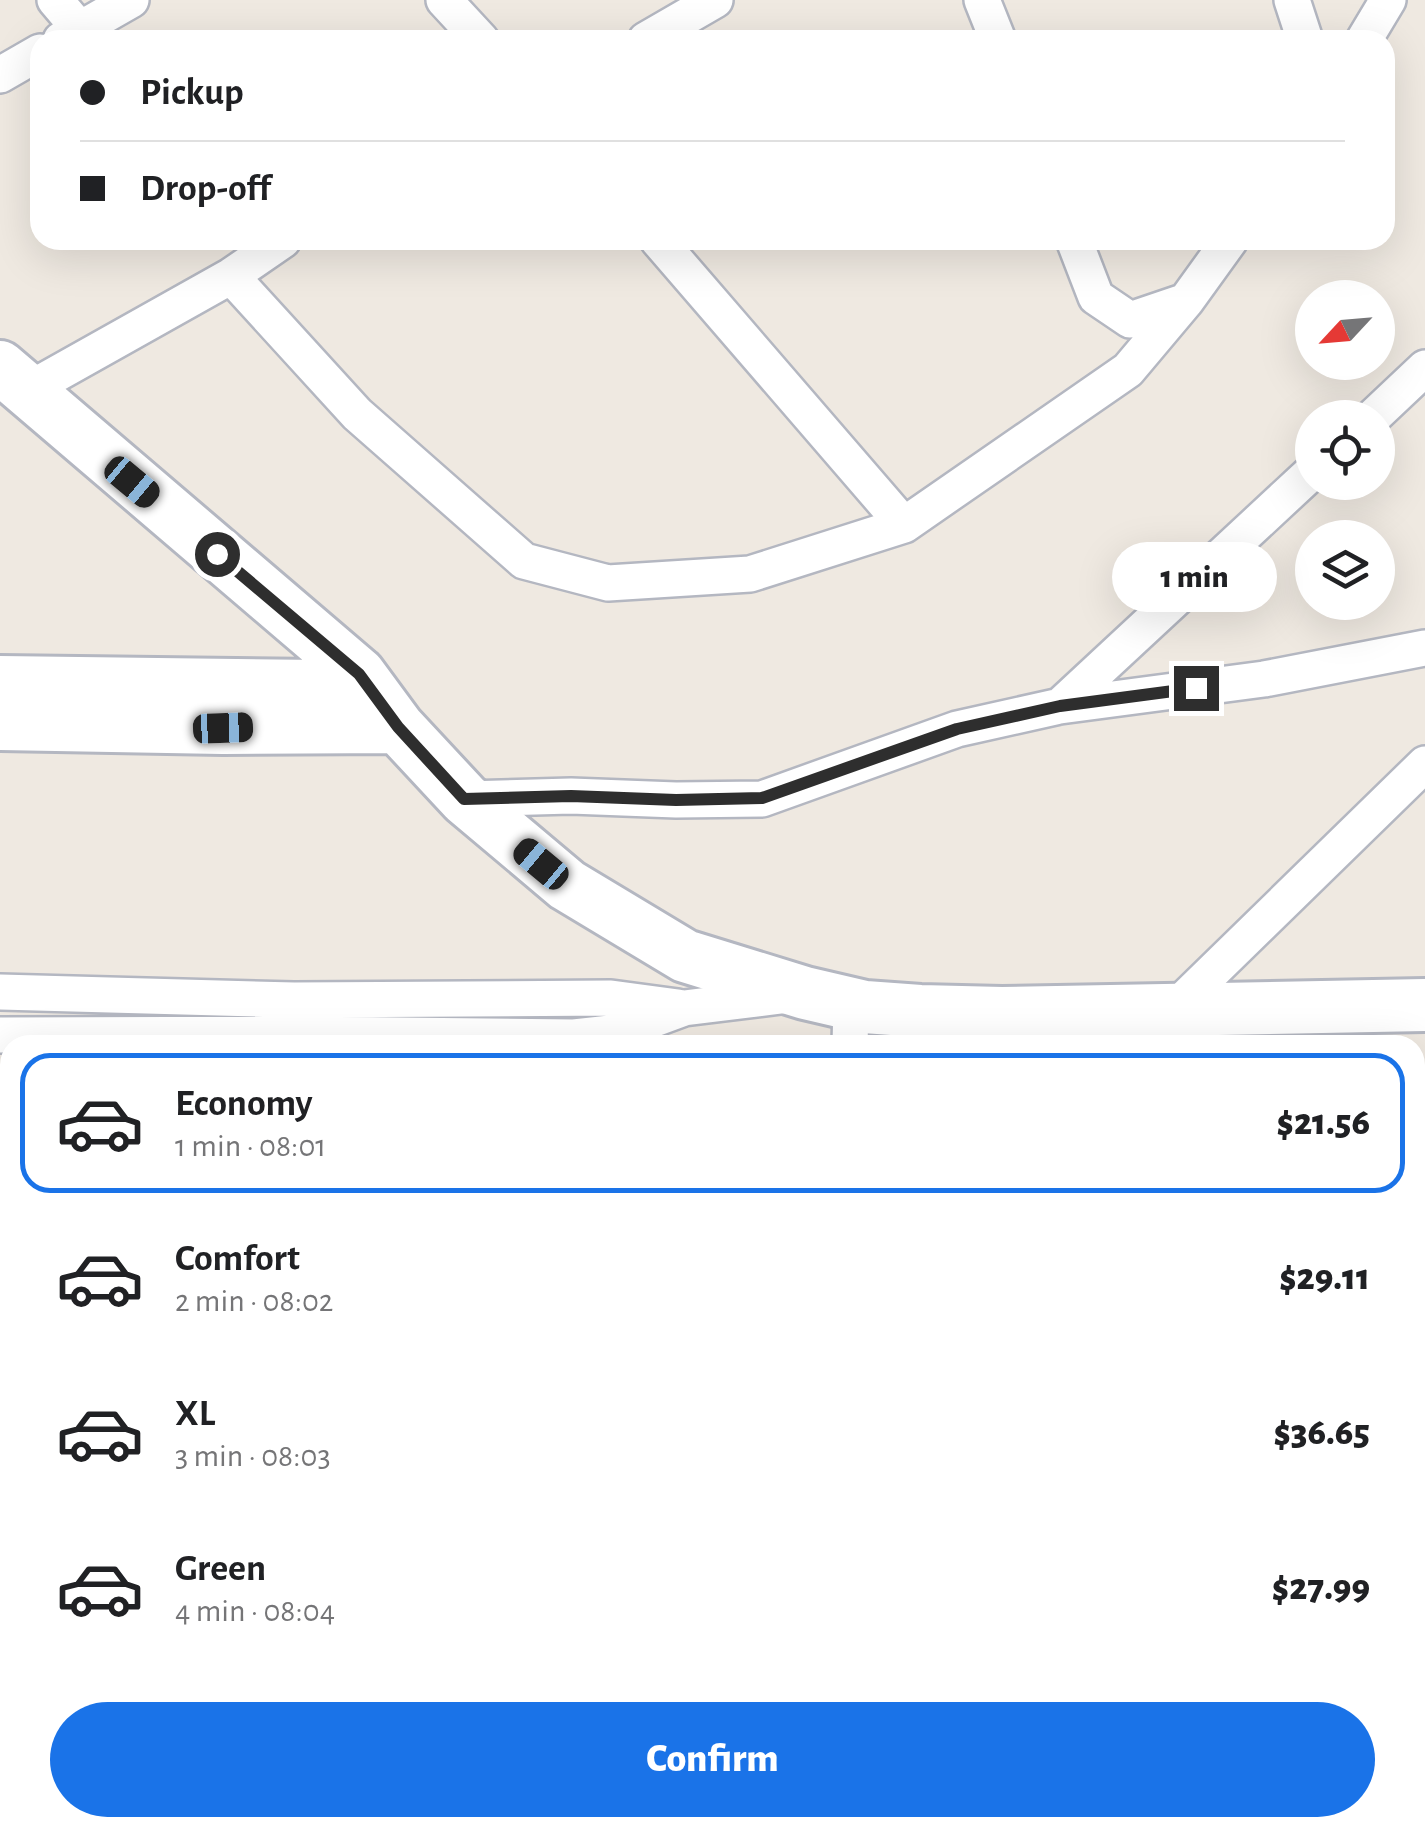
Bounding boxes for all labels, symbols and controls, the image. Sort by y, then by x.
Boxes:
text: Pickup [140,74,244,112]
text: Drop-off [140,170,271,208]
north arrow [1295,280,1395,380]
map controls [1295,280,1395,620]
button: locate [1295,400,1395,500]
car [99,451,165,513]
button: layers [1295,520,1395,620]
route start [195,532,240,577]
callout: 1 min [1114,543,1278,613]
text: 1 min [1160,561,1229,593]
route end [1174,666,1219,711]
car [192,712,254,744]
car [508,833,574,895]
icon: car [55,1078,145,1168]
text: Economy [175,1085,313,1123]
text: $21.56 [1277,1104,1370,1142]
text: 1 min · 08:01 [175,1130,326,1162]
icon: car [55,1233,145,1323]
text: Comfort [175,1240,300,1278]
text: $29.11 [1279,1259,1370,1297]
text: 2 min · 08:02 [175,1285,333,1317]
icon: car [55,1388,145,1478]
text: XL [175,1395,215,1433]
text: $36.65 [1273,1414,1370,1452]
text: 3 min · 08:03 [175,1440,331,1472]
icon: car [55,1543,145,1633]
text: Green [175,1550,266,1588]
text: $27.99 [1272,1569,1370,1607]
text: 4 min · 08:04 [175,1595,335,1627]
button: Confirm [50,1702,1375,1817]

